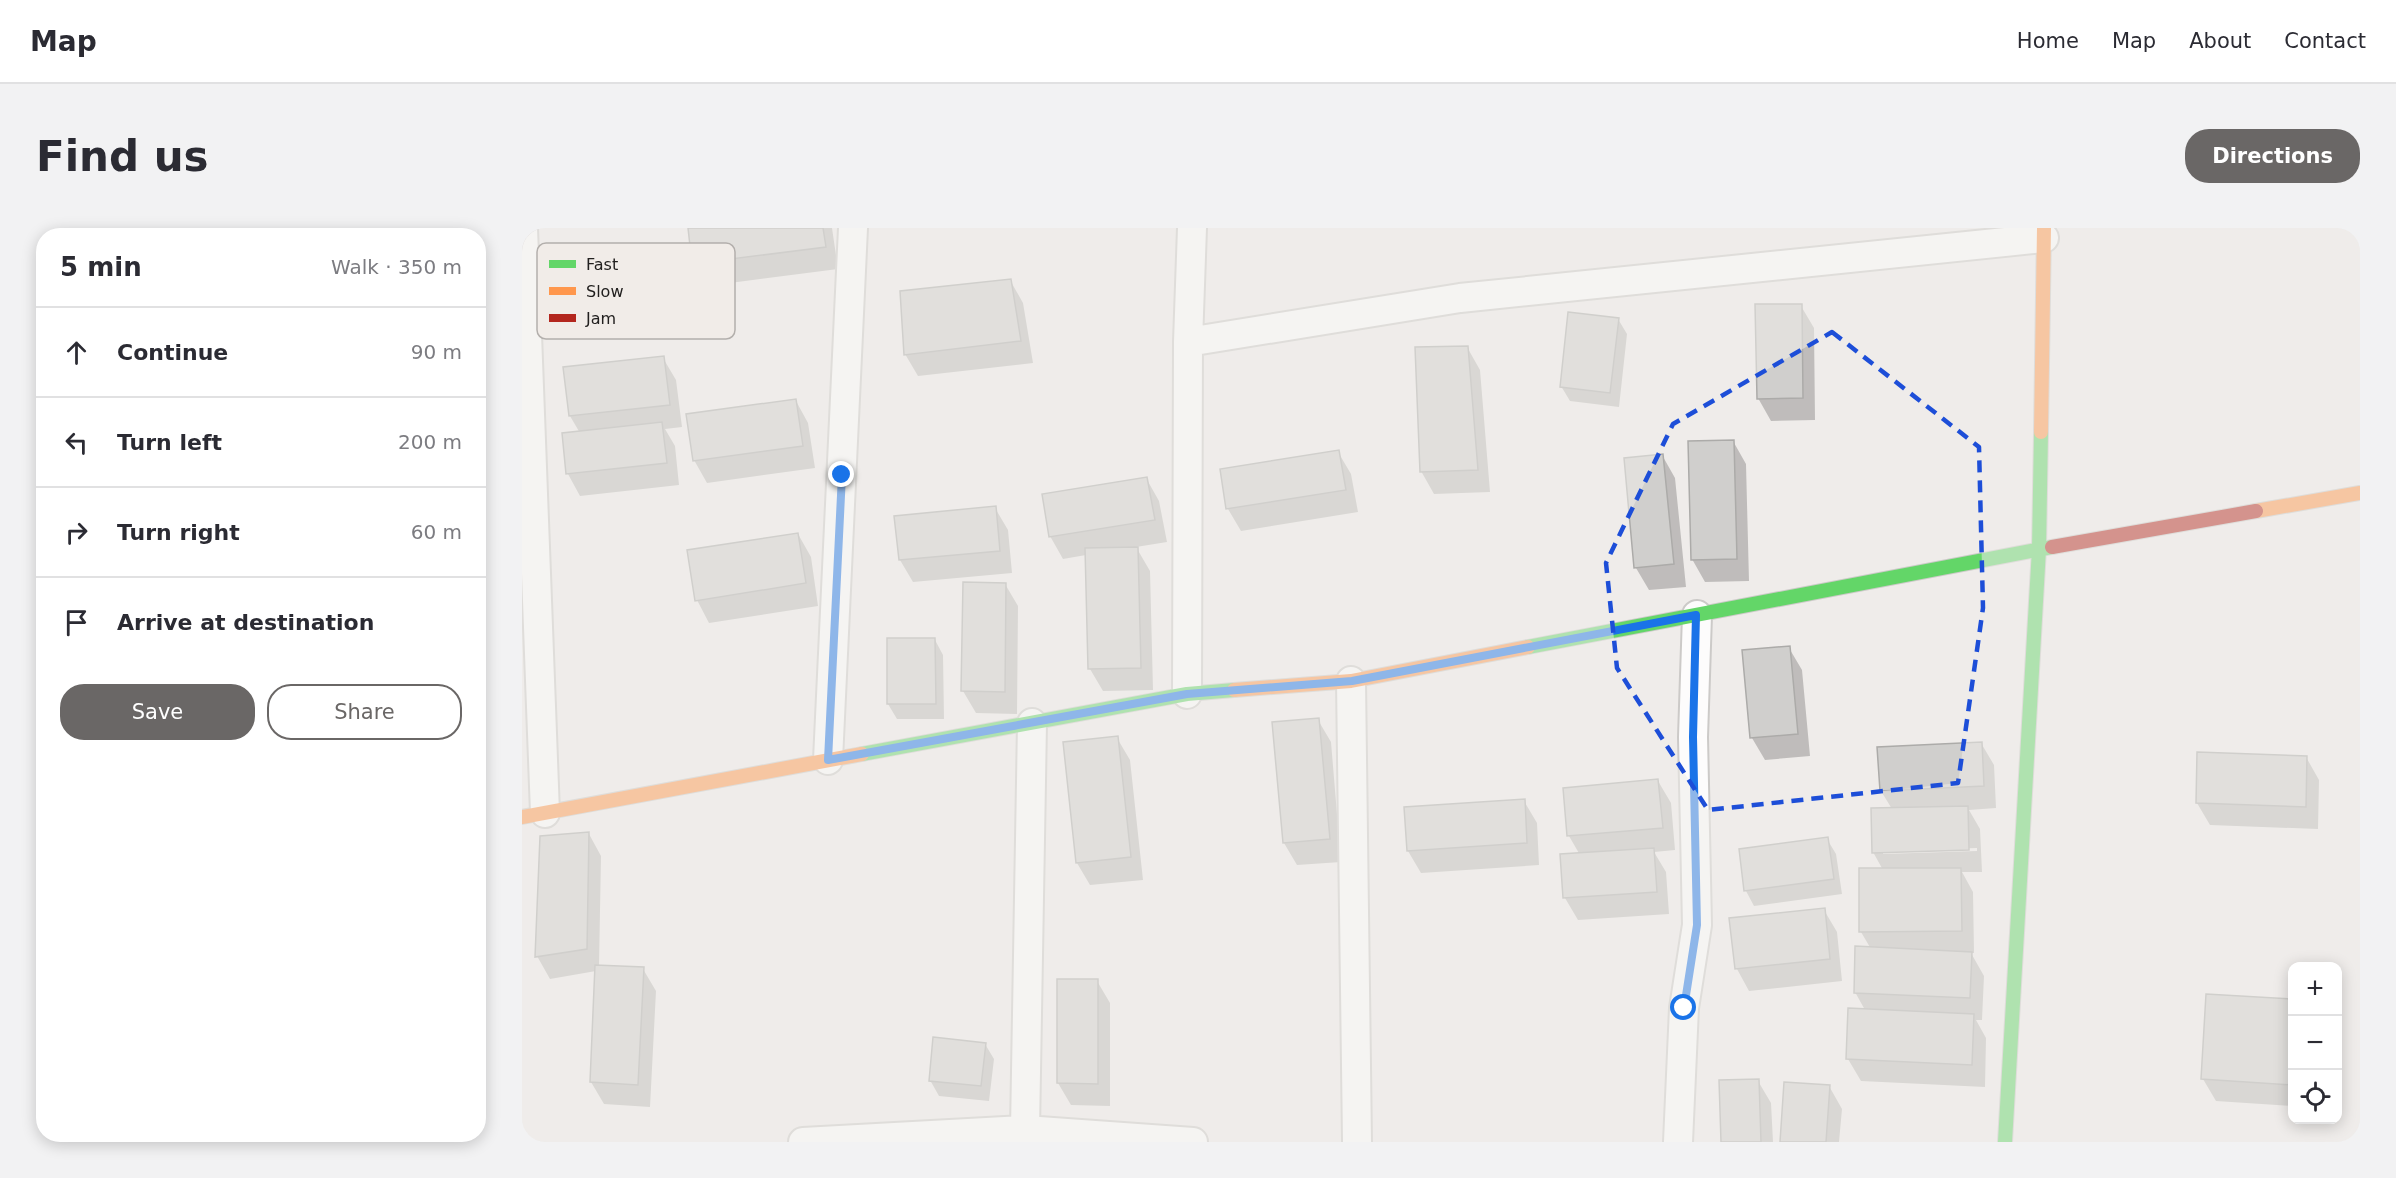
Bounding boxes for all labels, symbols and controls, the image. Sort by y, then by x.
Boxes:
text: Map [30,25,97,58]
text: Home [2017,29,2079,53]
text: Map [2112,29,2156,53]
text: About [2189,29,2251,53]
text: Contact [2284,29,2366,53]
button: Directions [2185,129,2360,183]
text: Find us [36,132,209,181]
legend [537,243,735,339]
text: 5 min [60,252,142,282]
text: Walk · 350 m [331,255,462,279]
text: Fast [586,255,618,274]
text: Slow [586,282,623,301]
text: Jam [585,309,616,328]
icon: ahead [60,336,93,369]
text: Continue [117,340,228,365]
text: 90 m [411,340,462,364]
icon: left [60,426,93,459]
text: Turn left [117,430,222,455]
text: 200 m [398,430,462,454]
route end [828,461,854,487]
icon: right [60,516,93,549]
text: Turn right [117,520,240,545]
text: 60 m [411,520,462,544]
icon: arrive [60,606,93,639]
text: Arrive at destination [117,610,374,635]
button: Save [60,684,255,740]
button: Share [267,684,462,740]
map controls [2288,962,2342,1124]
button: + [2288,962,2342,1016]
route start [1670,994,1696,1020]
button: − [2288,1016,2342,1070]
button: locate [2288,1070,2342,1124]

